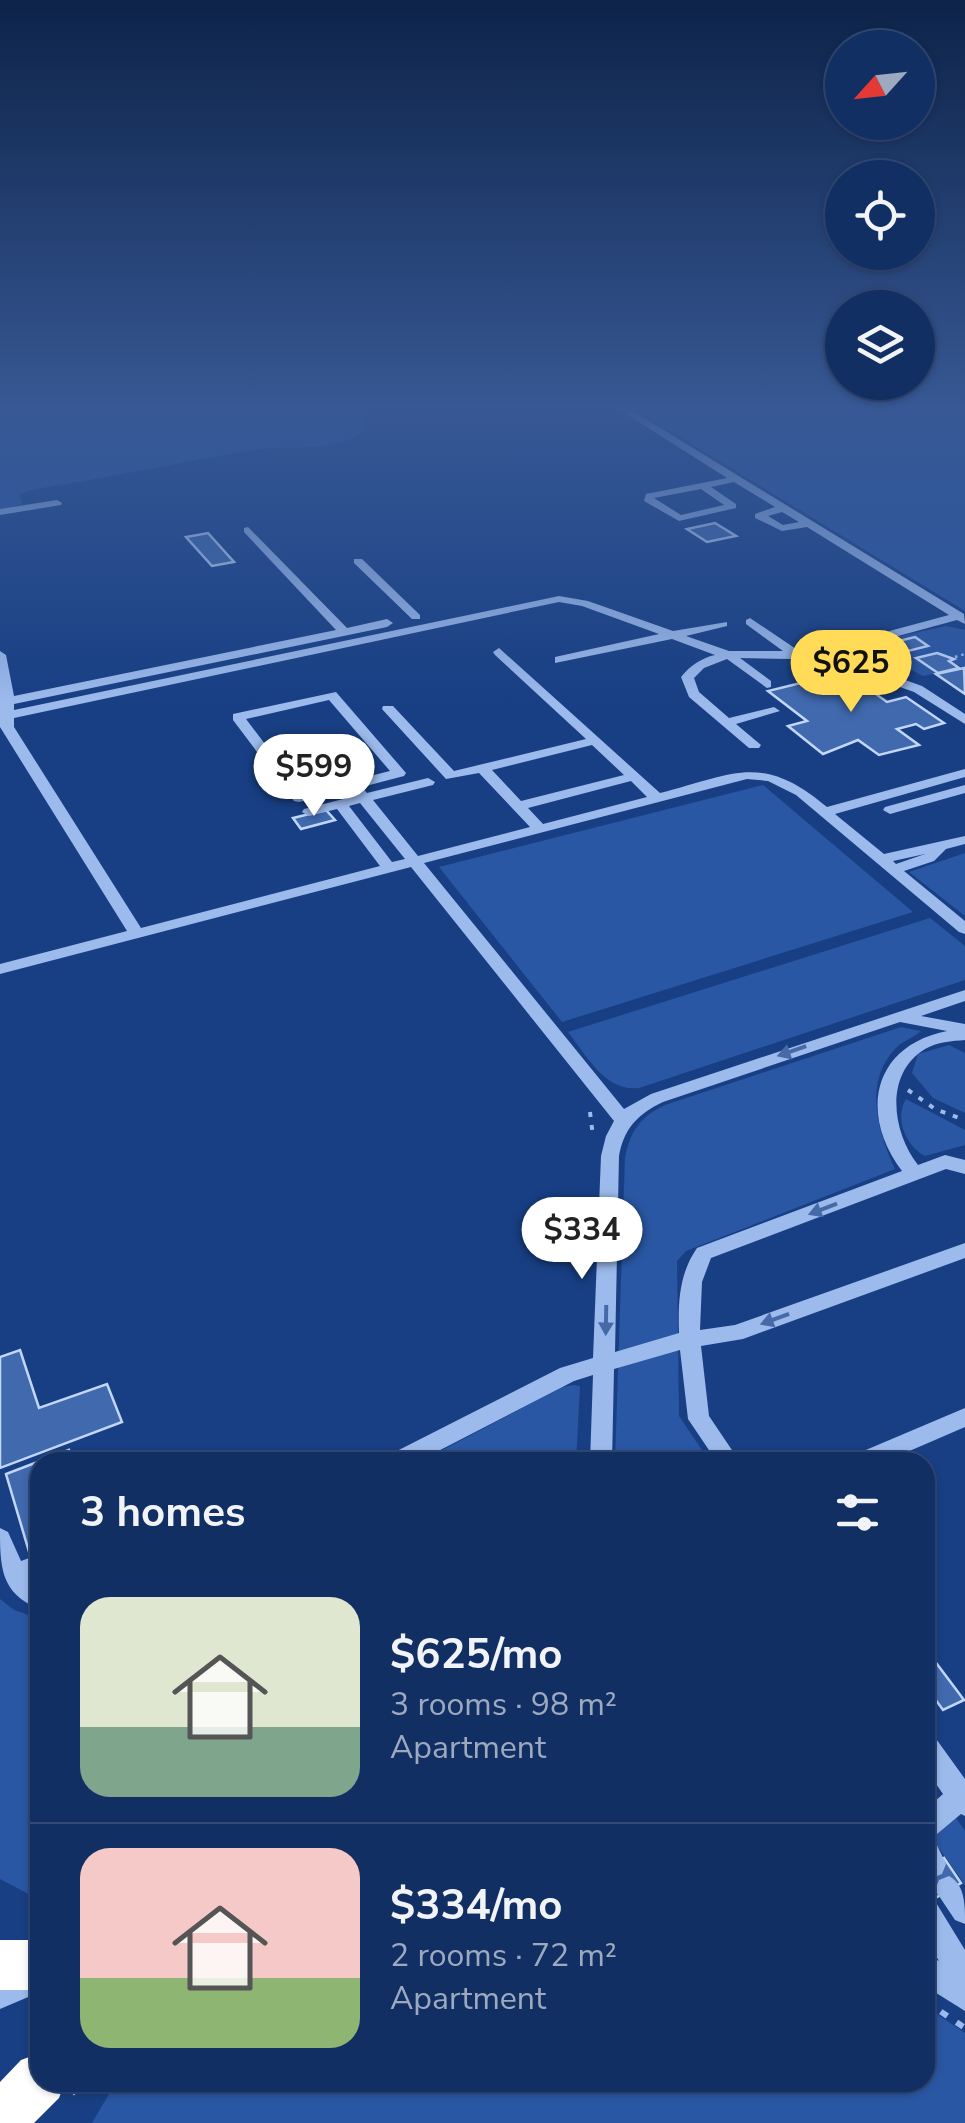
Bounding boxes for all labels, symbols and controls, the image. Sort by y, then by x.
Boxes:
north arrow [825,30,935,140]
map controls [825,30,935,400]
button: locate [825,160,935,270]
button: layers [825,290,935,400]
pin: $625 [792,630,910,715]
text: $625 [813,641,889,684]
pin: $599 [255,734,373,819]
text: $599 [276,745,352,788]
one-way arrow [776,1044,806,1059]
pin: $334 [523,1197,641,1282]
one-way arrow [808,1201,838,1217]
text: $334 [544,1208,620,1251]
one-way arrow [598,1304,614,1336]
one-way arrow [759,1312,789,1327]
text: 3 homes [80,1484,245,1541]
icon: filters [830,1485,885,1540]
text: $625/mo [390,1626,562,1683]
icon: home [160,1637,280,1757]
text: 3 rooms · 98 m² [390,1683,617,1726]
text: Apartment [390,1726,546,1769]
text: $334/mo [390,1877,562,1934]
icon: home [160,1888,280,2008]
text: 2 rooms · 72 m² [390,1934,617,1977]
text: Apartment [390,1977,546,2020]

